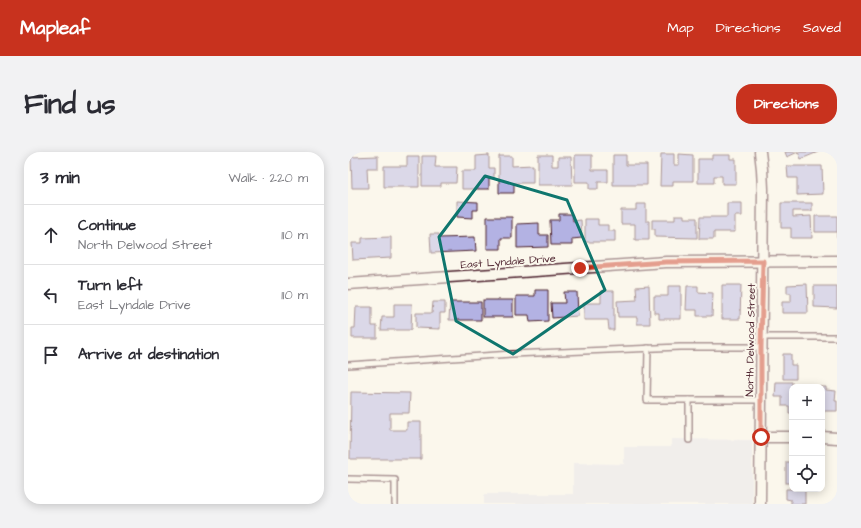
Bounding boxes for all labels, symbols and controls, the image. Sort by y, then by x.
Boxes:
text: Mapleaf [20,15,90,42]
text: Map [667,18,694,38]
text: Directions [716,18,781,38]
text: Saved [803,18,841,38]
button: Directions [736,84,837,124]
text: Find us [24,85,115,124]
text: 3 min [40,166,80,190]
text: Walk · 220 m [228,169,308,187]
text: Continue [78,215,136,236]
icon: ahead [40,224,62,246]
text: 110 m [281,226,308,244]
text: North Delwood Street [78,236,212,254]
street label: East Lyndale Drive [460,251,556,273]
route end [571,259,589,277]
text: Turn left [78,275,142,296]
street label: North Delwood Street [742,283,759,397]
icon: left [40,284,62,306]
text: 110 m [281,286,308,304]
text: East Lyndale Drive [78,296,191,314]
icon: arrive [40,344,62,366]
text: Arrive at destination [78,344,219,365]
map controls [789,384,825,492]
button: + [789,384,825,420]
button: − [789,420,825,456]
route start [752,428,770,446]
button: locate [789,456,825,492]

